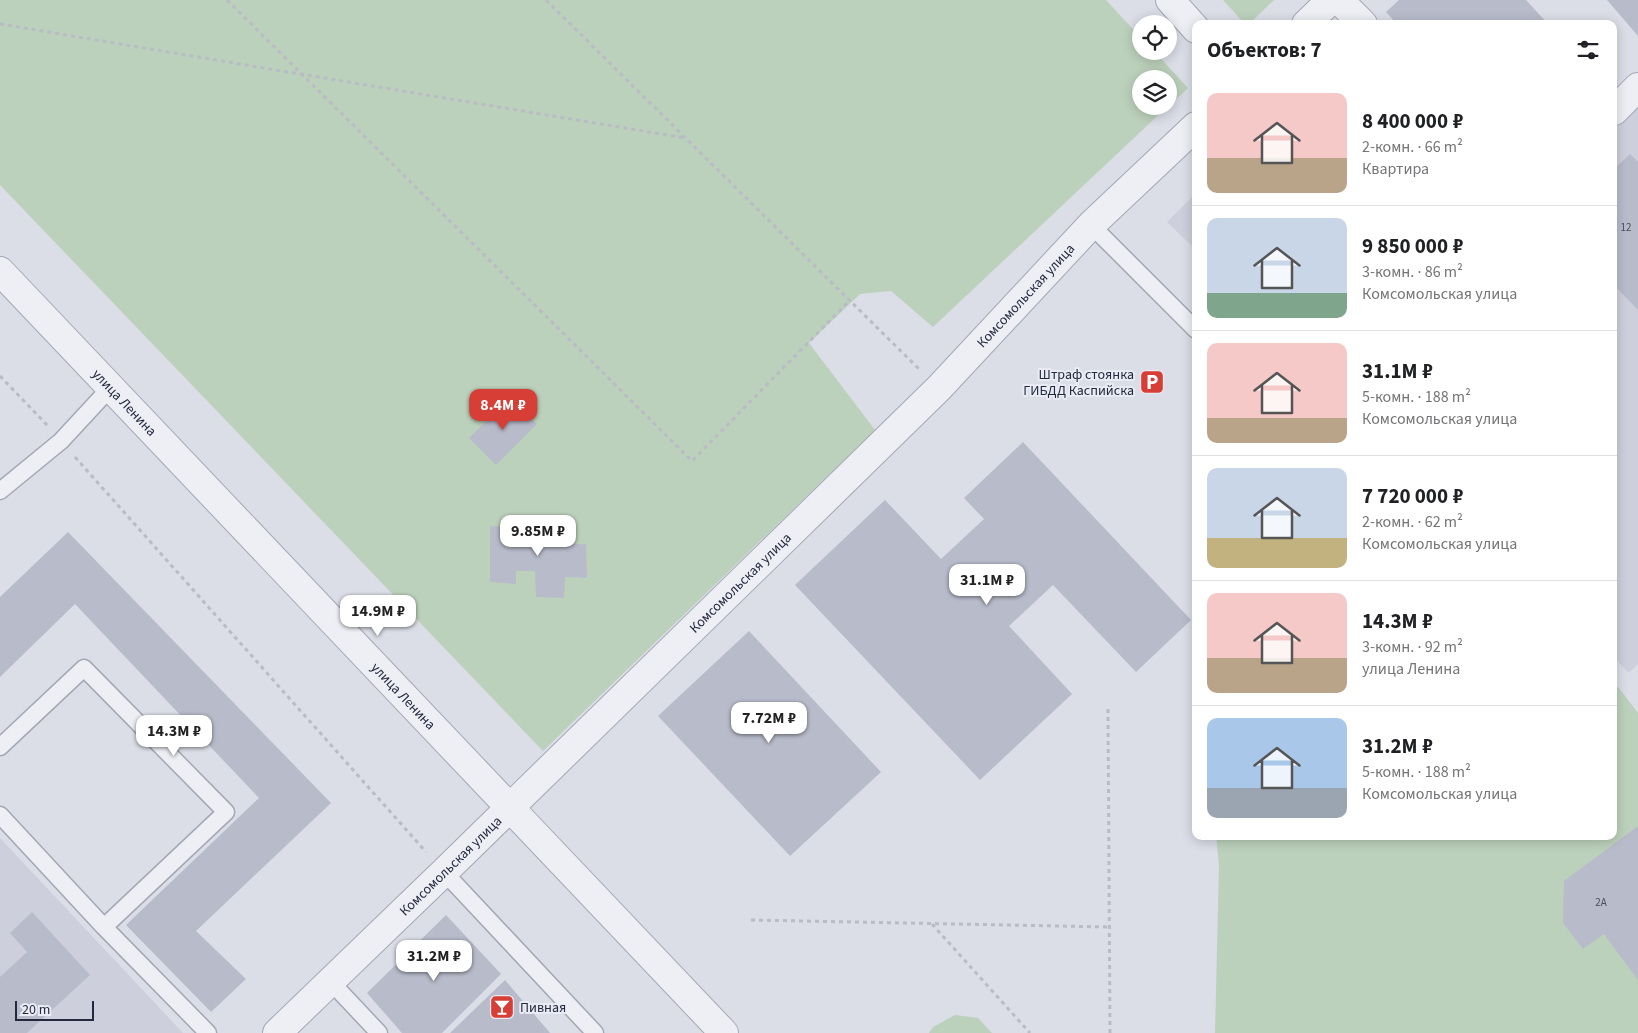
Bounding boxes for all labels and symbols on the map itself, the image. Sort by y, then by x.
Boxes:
house number: 12 [1621,220,1631,235]
street label: Комсомольская улица [972,239,1080,353]
street label: улица Ленина [87,365,161,441]
place label: Штраф стоянка ГИБДД Каспийска [1023,365,1134,401]
parking icon: Штраф стоянка ГИБДД Каспийска [1139,369,1165,395]
pin: 8.4M ₽ [462,388,544,431]
pin: 9.85M ₽ [492,514,584,557]
street label: Комсомольская улица [685,529,796,638]
pin: 31.1M ₽ [941,564,1033,606]
pin: 14.9M ₽ [332,594,424,637]
street label: улица Ленина [366,658,440,735]
pin: 7.72M ₽ [723,702,815,744]
pin: 14.3M ₽ [128,714,220,757]
street label: Комсомольская улица [395,812,507,921]
house number: 2А [1595,895,1607,910]
pin: 31.2M ₽ [388,940,480,982]
bar icon: Пивная [489,994,515,1020]
scale bar [15,998,94,1021]
place label: Пивная [520,998,566,1018]

